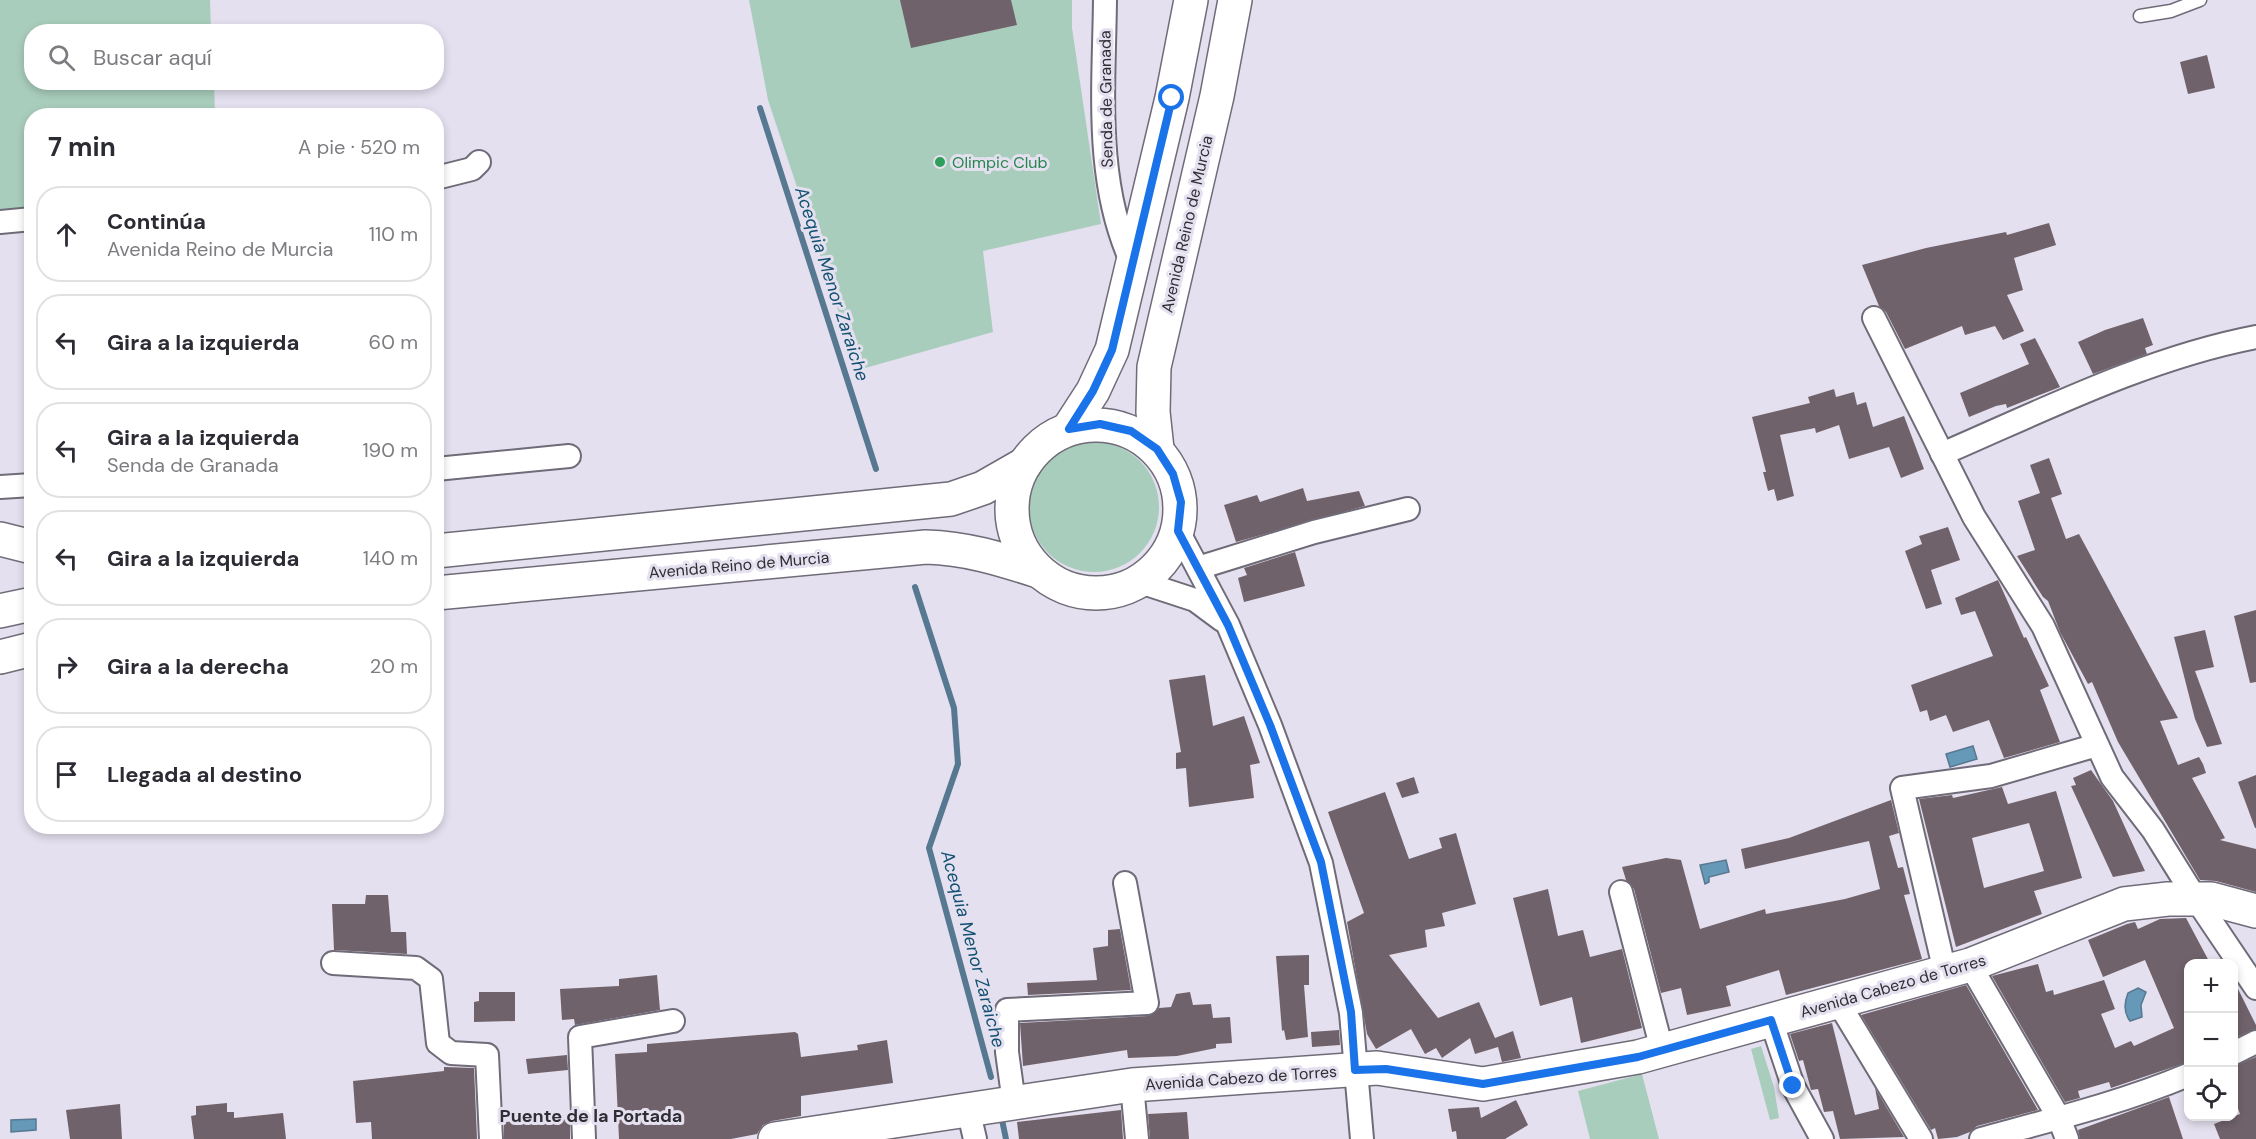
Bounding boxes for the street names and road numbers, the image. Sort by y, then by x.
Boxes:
street label: Senda de Granada [1094,30,1118,168]
street label: Avenida Reino de Murcia [1156,133,1218,315]
street label: Avenida Reino de Murcia [648,547,830,583]
street label: Avenida Cabezo de Torres [1798,949,1988,1023]
street label: Avenida Cabezo de Torres [1144,1061,1338,1095]

